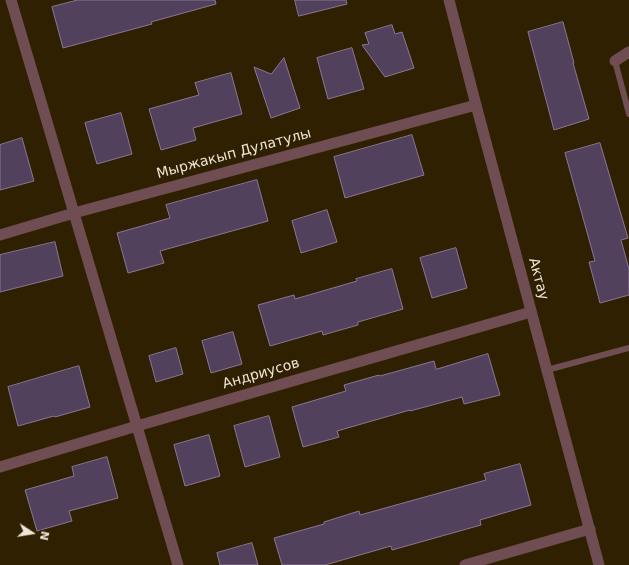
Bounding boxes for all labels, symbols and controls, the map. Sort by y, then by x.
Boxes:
street label: Мыржакып Дулатулы [155,125,313,183]
street label: Актау [524,256,552,302]
street label: Андриусов [221,355,301,393]
north arrow [12,513,52,553]
text: N [37,530,52,541]

